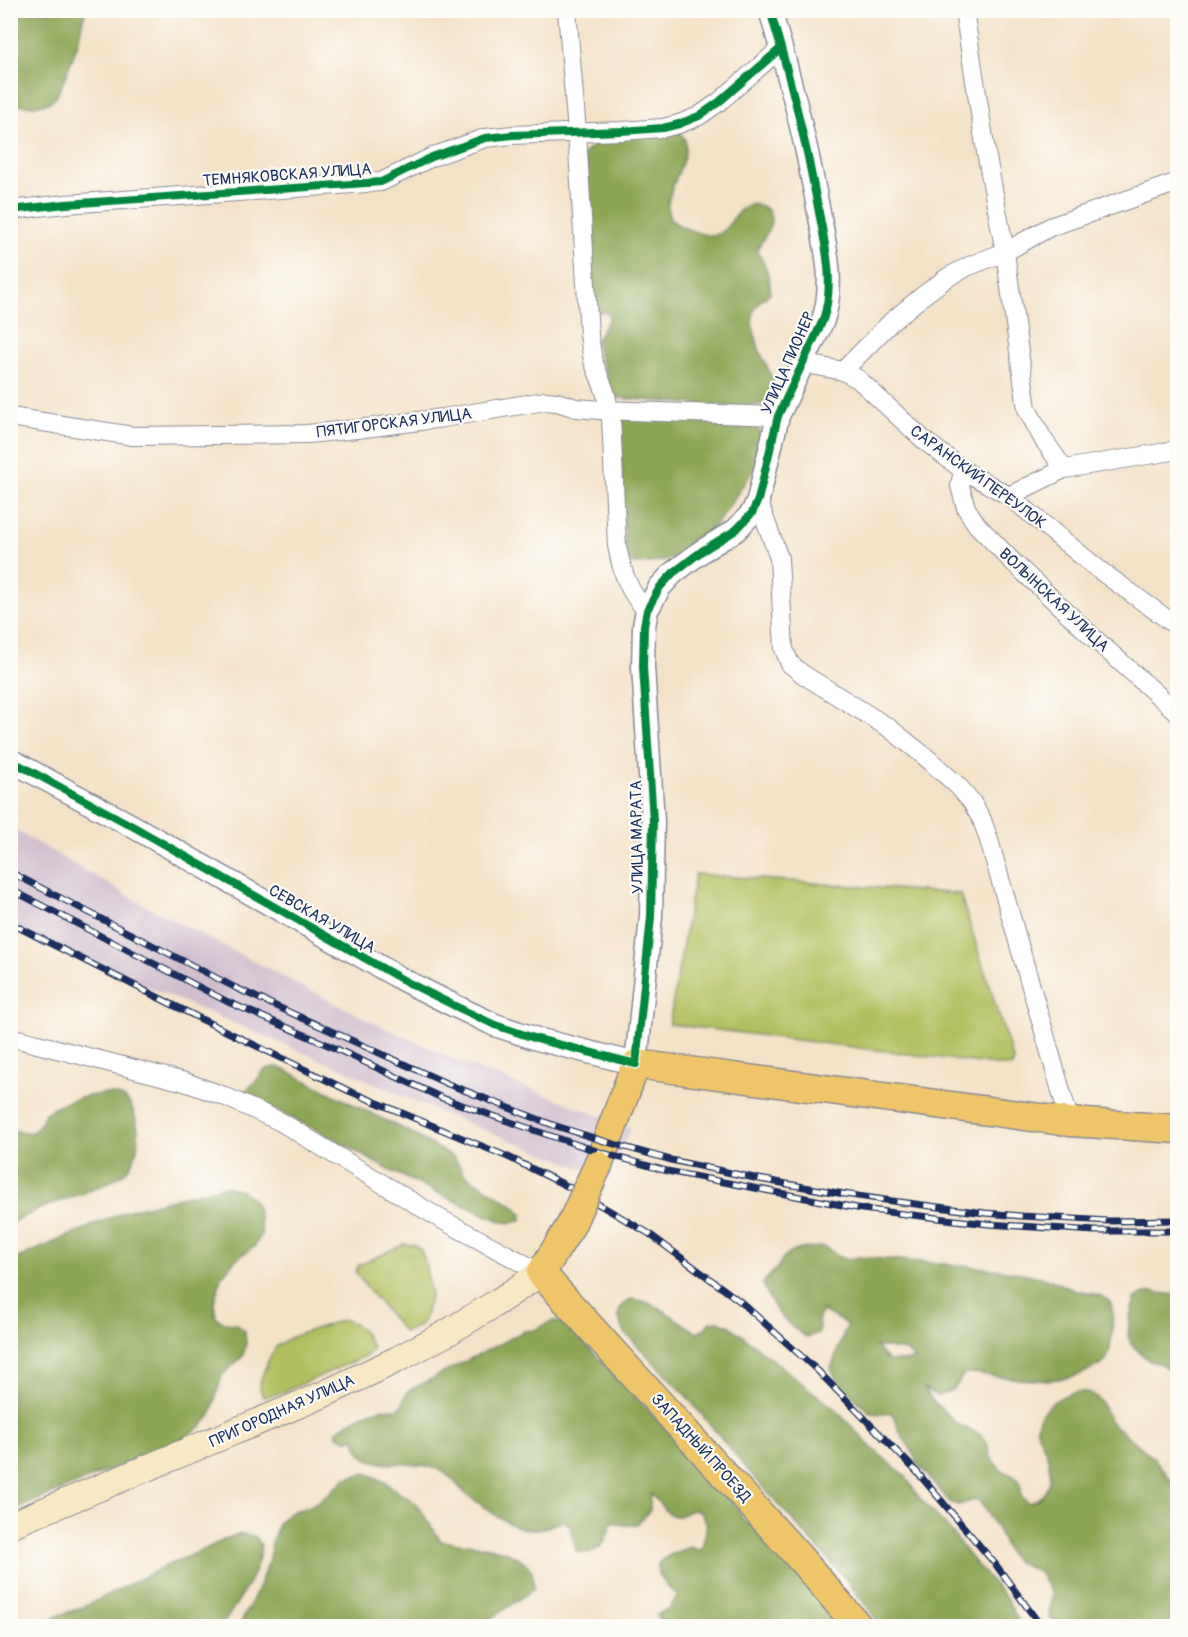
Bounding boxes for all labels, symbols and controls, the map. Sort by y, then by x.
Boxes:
street label: ТЕМНЯКОВСКАЯ УЛИЦА [202,159,372,191]
street label: УЛИЦА ПИОНЕР [757,309,819,417]
street label: ПЯТИГОРСКАЯ УЛИЦА [315,404,473,442]
street label: САРАНСКИЙ ПЕРЕУЛОК [906,421,1050,533]
street label: ВОЛЫНСКАЯ УЛИЦА [995,544,1113,656]
street label: УЛИЦА МАРАТА [626,780,648,894]
street label: СЕВСКАЯ УЛИЦА [265,880,379,958]
street label: ПРИГОРОДНАЯ УЛИЦА [206,1370,358,1452]
street label: ЗАПАДНЫЙ ПРОЕЗД [647,1389,755,1507]

